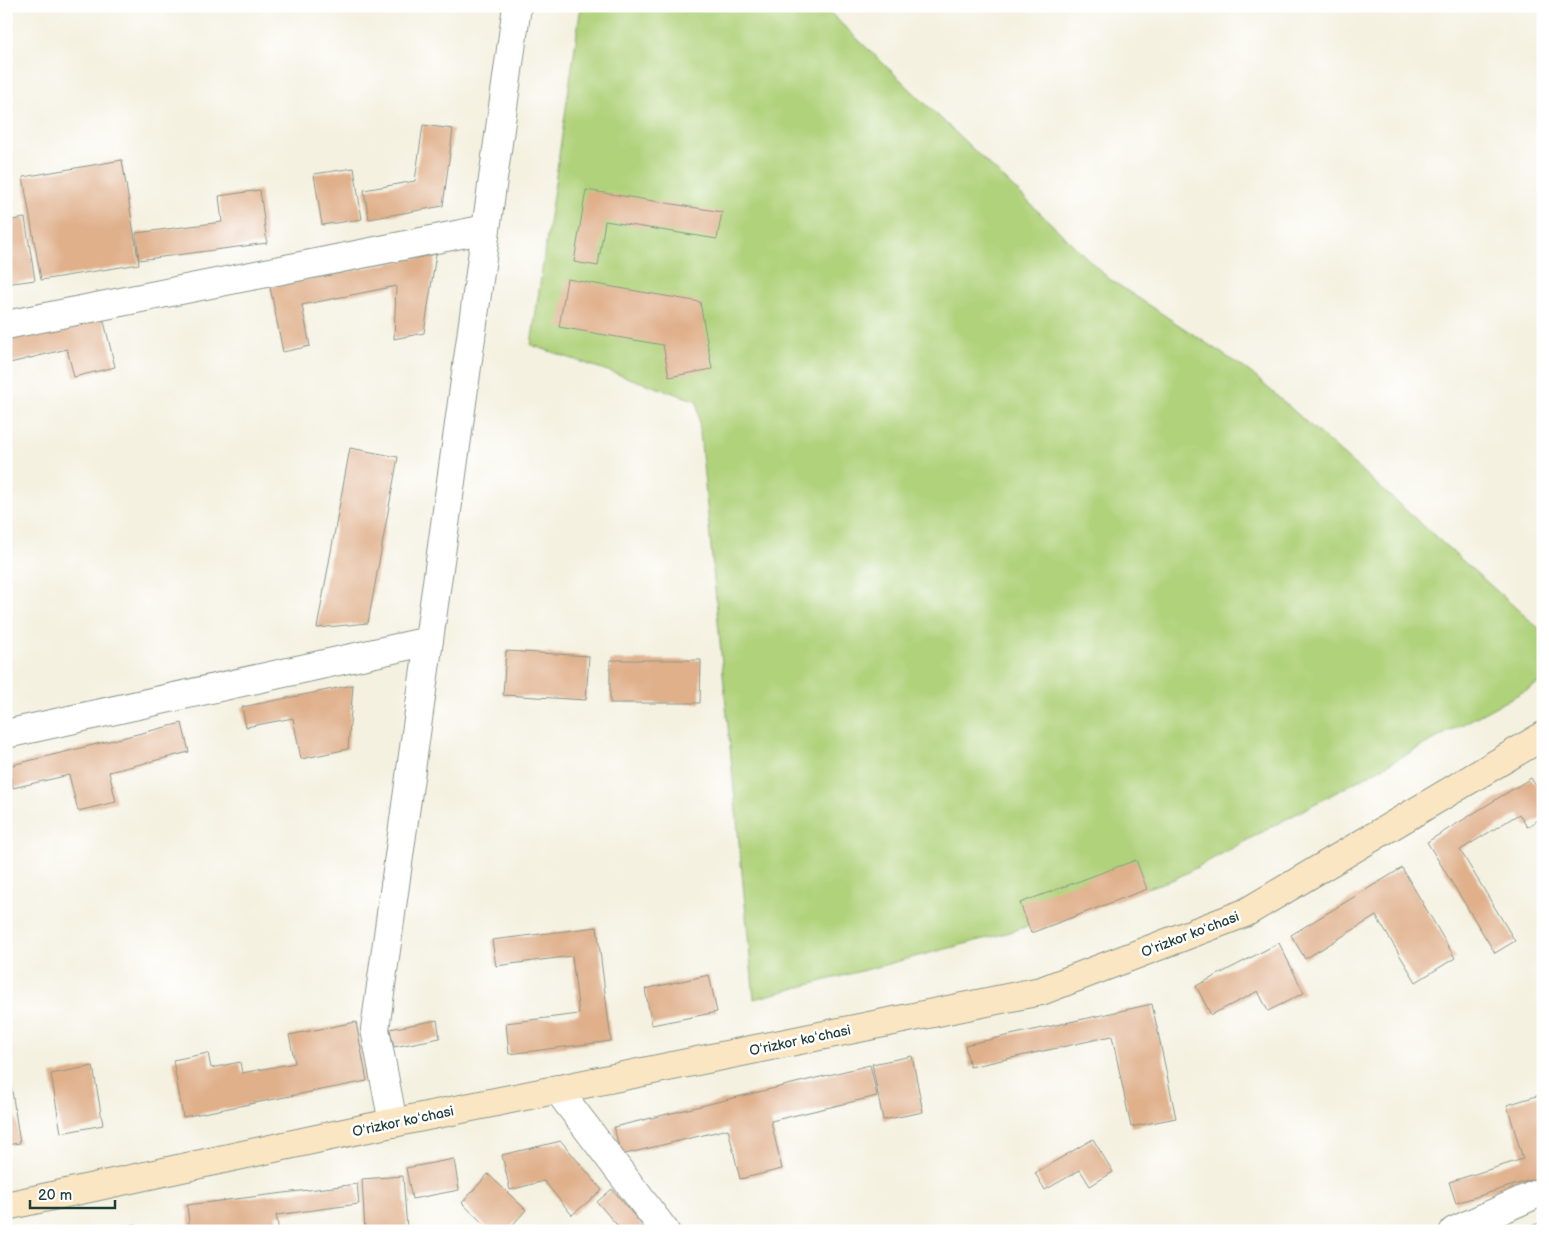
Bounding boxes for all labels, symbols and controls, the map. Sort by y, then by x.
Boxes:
street label: Oʻrizkor koʻchasi [1139,908,1241,961]
street label: Oʻrizkor koʻchasi [748,1021,852,1060]
street label: Oʻrizkor koʻchasi [351,1102,455,1141]
scale bar [30,1177,115,1209]
text: 20 m [38,1186,72,1205]

